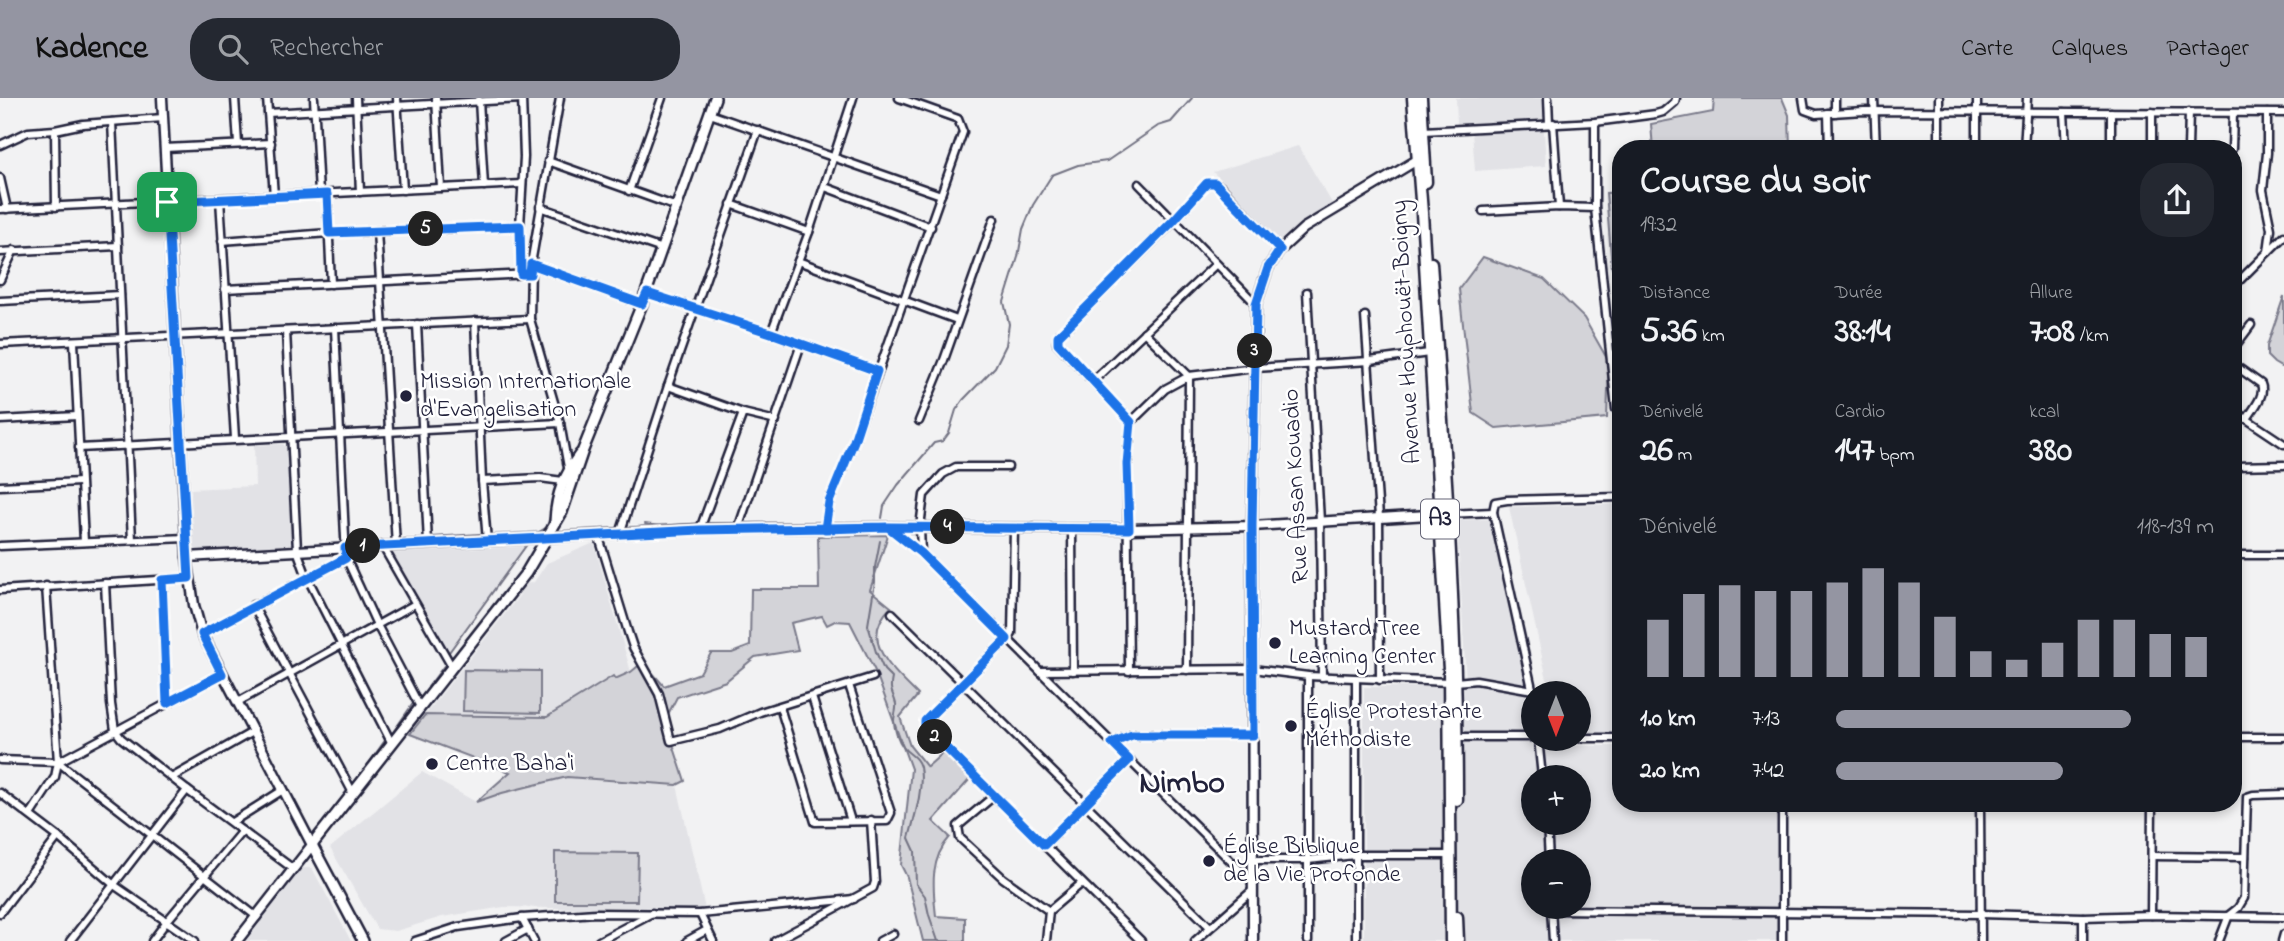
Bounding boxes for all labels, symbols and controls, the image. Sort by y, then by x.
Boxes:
search box [190,18,680,81]
text: Kadence [35,25,148,73]
icon: search [214,30,252,68]
text: Rechercher [270,30,383,68]
text: Carte [1961,32,2013,67]
text: Calques [2051,32,2128,67]
text: Partager [2166,32,2249,67]
text: Course du soir [1640,155,1870,211]
button: share [2140,163,2214,237]
pin [137,172,197,232]
icon: arrive [148,183,186,221]
street label: Avenue Houphouët-Boigny [1383,199,1432,465]
text: 19:32 [1640,209,1677,242]
pin: 5 [408,212,444,246]
text: 5 [420,215,431,242]
text: Distance [1640,280,1710,307]
text: Durée [1835,280,1882,307]
text: Allure [2029,280,2073,307]
text: 5.36 [1640,307,1697,358]
text: 38:14 [1835,307,1891,358]
text: 7:08 [2029,307,2075,358]
text: km [1697,323,1725,350]
text: /km [2075,323,2109,350]
pin: 3 [1238,334,1272,368]
text: 3 [1251,337,1258,364]
place label: Mission Internationale d'Evangelisation [420,365,631,428]
marker: Mission Internationale d'Evangelisation [398,388,414,404]
street label: Rue Assan Kouadio [1274,388,1320,584]
text: Dénivelé [1640,399,1703,426]
text: Cardio [1835,399,1885,426]
text: kcal [2029,399,2060,426]
text: 26 [1640,426,1673,477]
text: 147 [1835,426,1875,477]
text: 380 [2029,426,2072,477]
text: m [1673,442,1692,469]
text: bpm [1875,442,1915,469]
road number: A3 [1421,500,1459,538]
pin: 4 [930,510,965,544]
text: Dénivelé [1640,511,1717,544]
text: 118–139 m [2137,511,2214,544]
text: 4 [944,513,951,540]
pin: 1 [346,528,380,564]
text: 1 [359,532,366,559]
place label: Mustard Tree Learning Center [1289,612,1436,675]
marker: Mustard Tree Learning Center [1267,635,1283,651]
north arrow [1521,681,1591,751]
map controls [1521,681,1591,919]
place label: Église Protestante Méthodiste [1305,695,1482,758]
text: 1.0 km [1640,703,1696,736]
text: 7:13 [1752,703,1780,736]
marker: Église Protestante Méthodiste [1283,718,1299,734]
pin: 2 [918,720,953,754]
text: 2 [930,723,939,750]
place label: Centre Baha'i [446,747,574,782]
text: 2.0 km [1640,755,1700,788]
text: 7:42 [1752,755,1784,788]
marker: Centre Baha'i [424,756,440,772]
district label: Nimbo [1139,761,1225,808]
button: + [1521,765,1591,835]
place label: Église Biblique de la Vie Profonde [1223,830,1401,893]
button: − [1521,849,1591,919]
marker: Église Biblique de la Vie Profonde [1201,853,1217,869]

